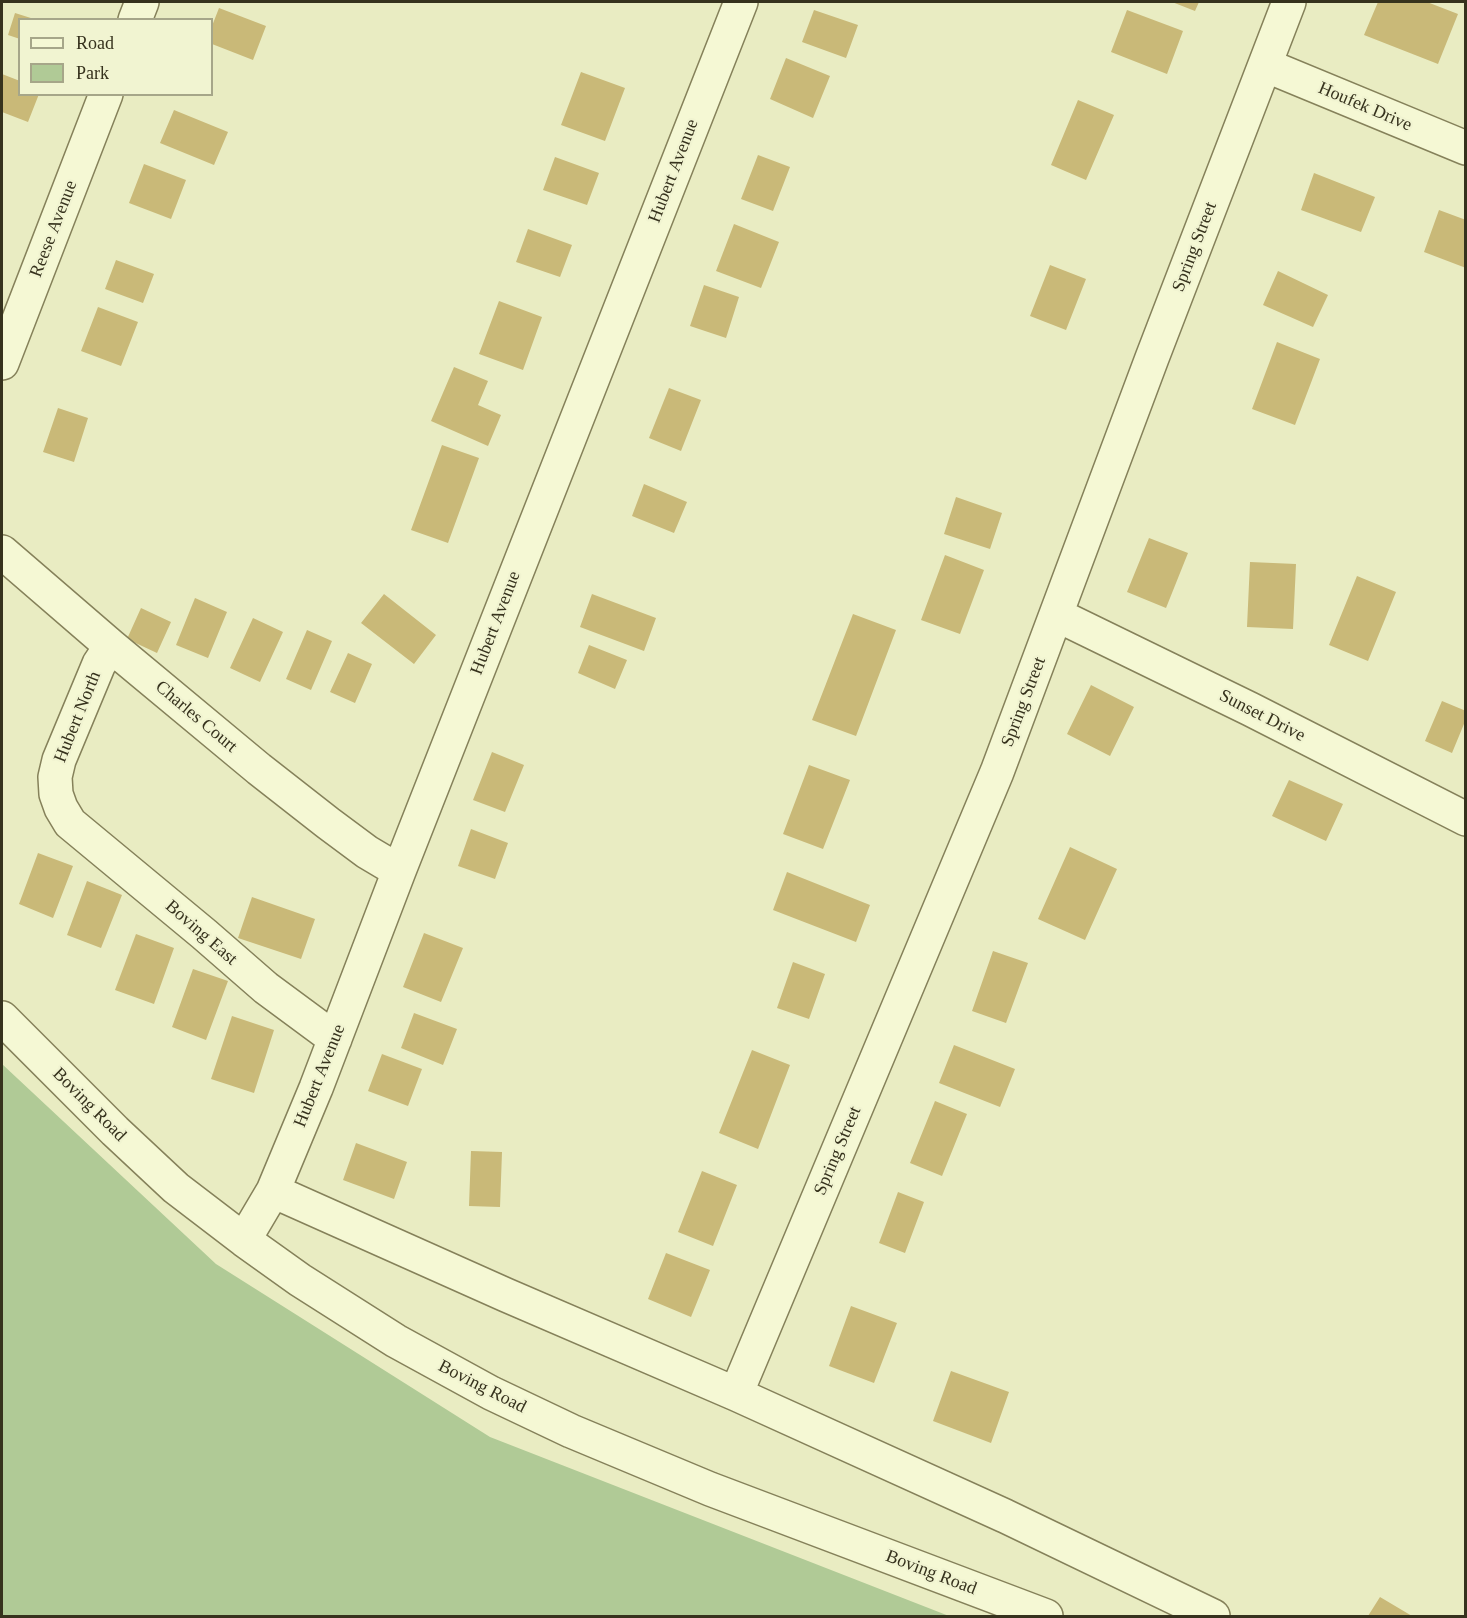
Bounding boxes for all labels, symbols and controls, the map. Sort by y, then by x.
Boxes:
legend [18,18,213,96]
text: Road [76,33,114,53]
text: Park [76,63,109,83]
street label: Houfek Drive [1315,78,1415,136]
street label: Hubert Avenue [644,116,704,226]
street label: Reese Avenue [26,177,82,281]
street label: Spring Street [1168,199,1222,295]
street label: Hubert Avenue [466,568,526,678]
street label: Spring Street [997,654,1051,750]
street label: Hubert North [50,668,106,766]
street label: Charles Court [151,676,241,758]
street label: Sunset Drive [1215,685,1309,747]
street label: Boving East [161,896,241,970]
street label: Hubert Avenue [290,1021,350,1131]
street label: Boving Road [48,1064,130,1146]
street label: Spring Street [810,1103,866,1199]
street label: Boving Road [435,1356,529,1418]
street label: Boving Road [883,1546,979,1600]

